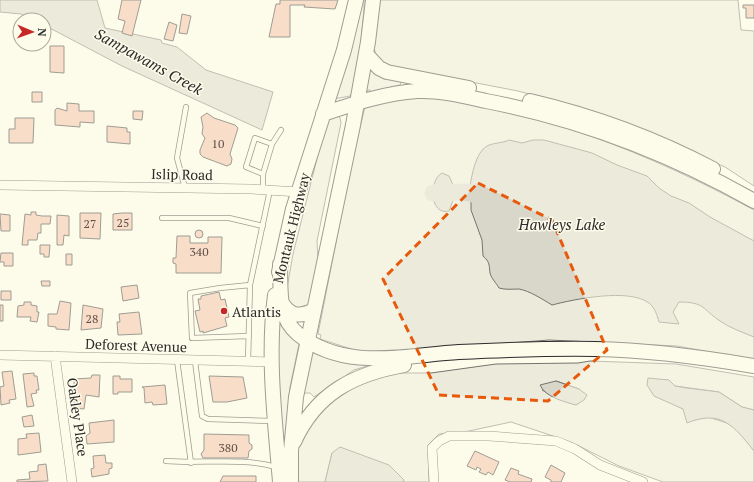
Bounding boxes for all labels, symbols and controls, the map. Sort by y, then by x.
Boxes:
north arrow [12,12,52,52]
water label: Sampawams Creek [92,23,207,99]
text: N [35,28,49,37]
house number: 10 [212,136,224,151]
street label: Islip Road [151,164,213,184]
street label: Montauk Highway [268,170,314,285]
water label: Hawleys Lake [518,214,606,234]
house number: 25 [117,215,129,230]
house number: 27 [84,216,96,231]
house number: 340 [189,244,209,259]
place label: Atlantis [232,302,281,321]
marker: Atlantis [219,306,229,316]
house number: 28 [86,311,98,326]
street label: Deforest Avenue [85,334,187,356]
street label: Oakley Place [63,377,93,457]
house number: 380 [218,440,238,455]

